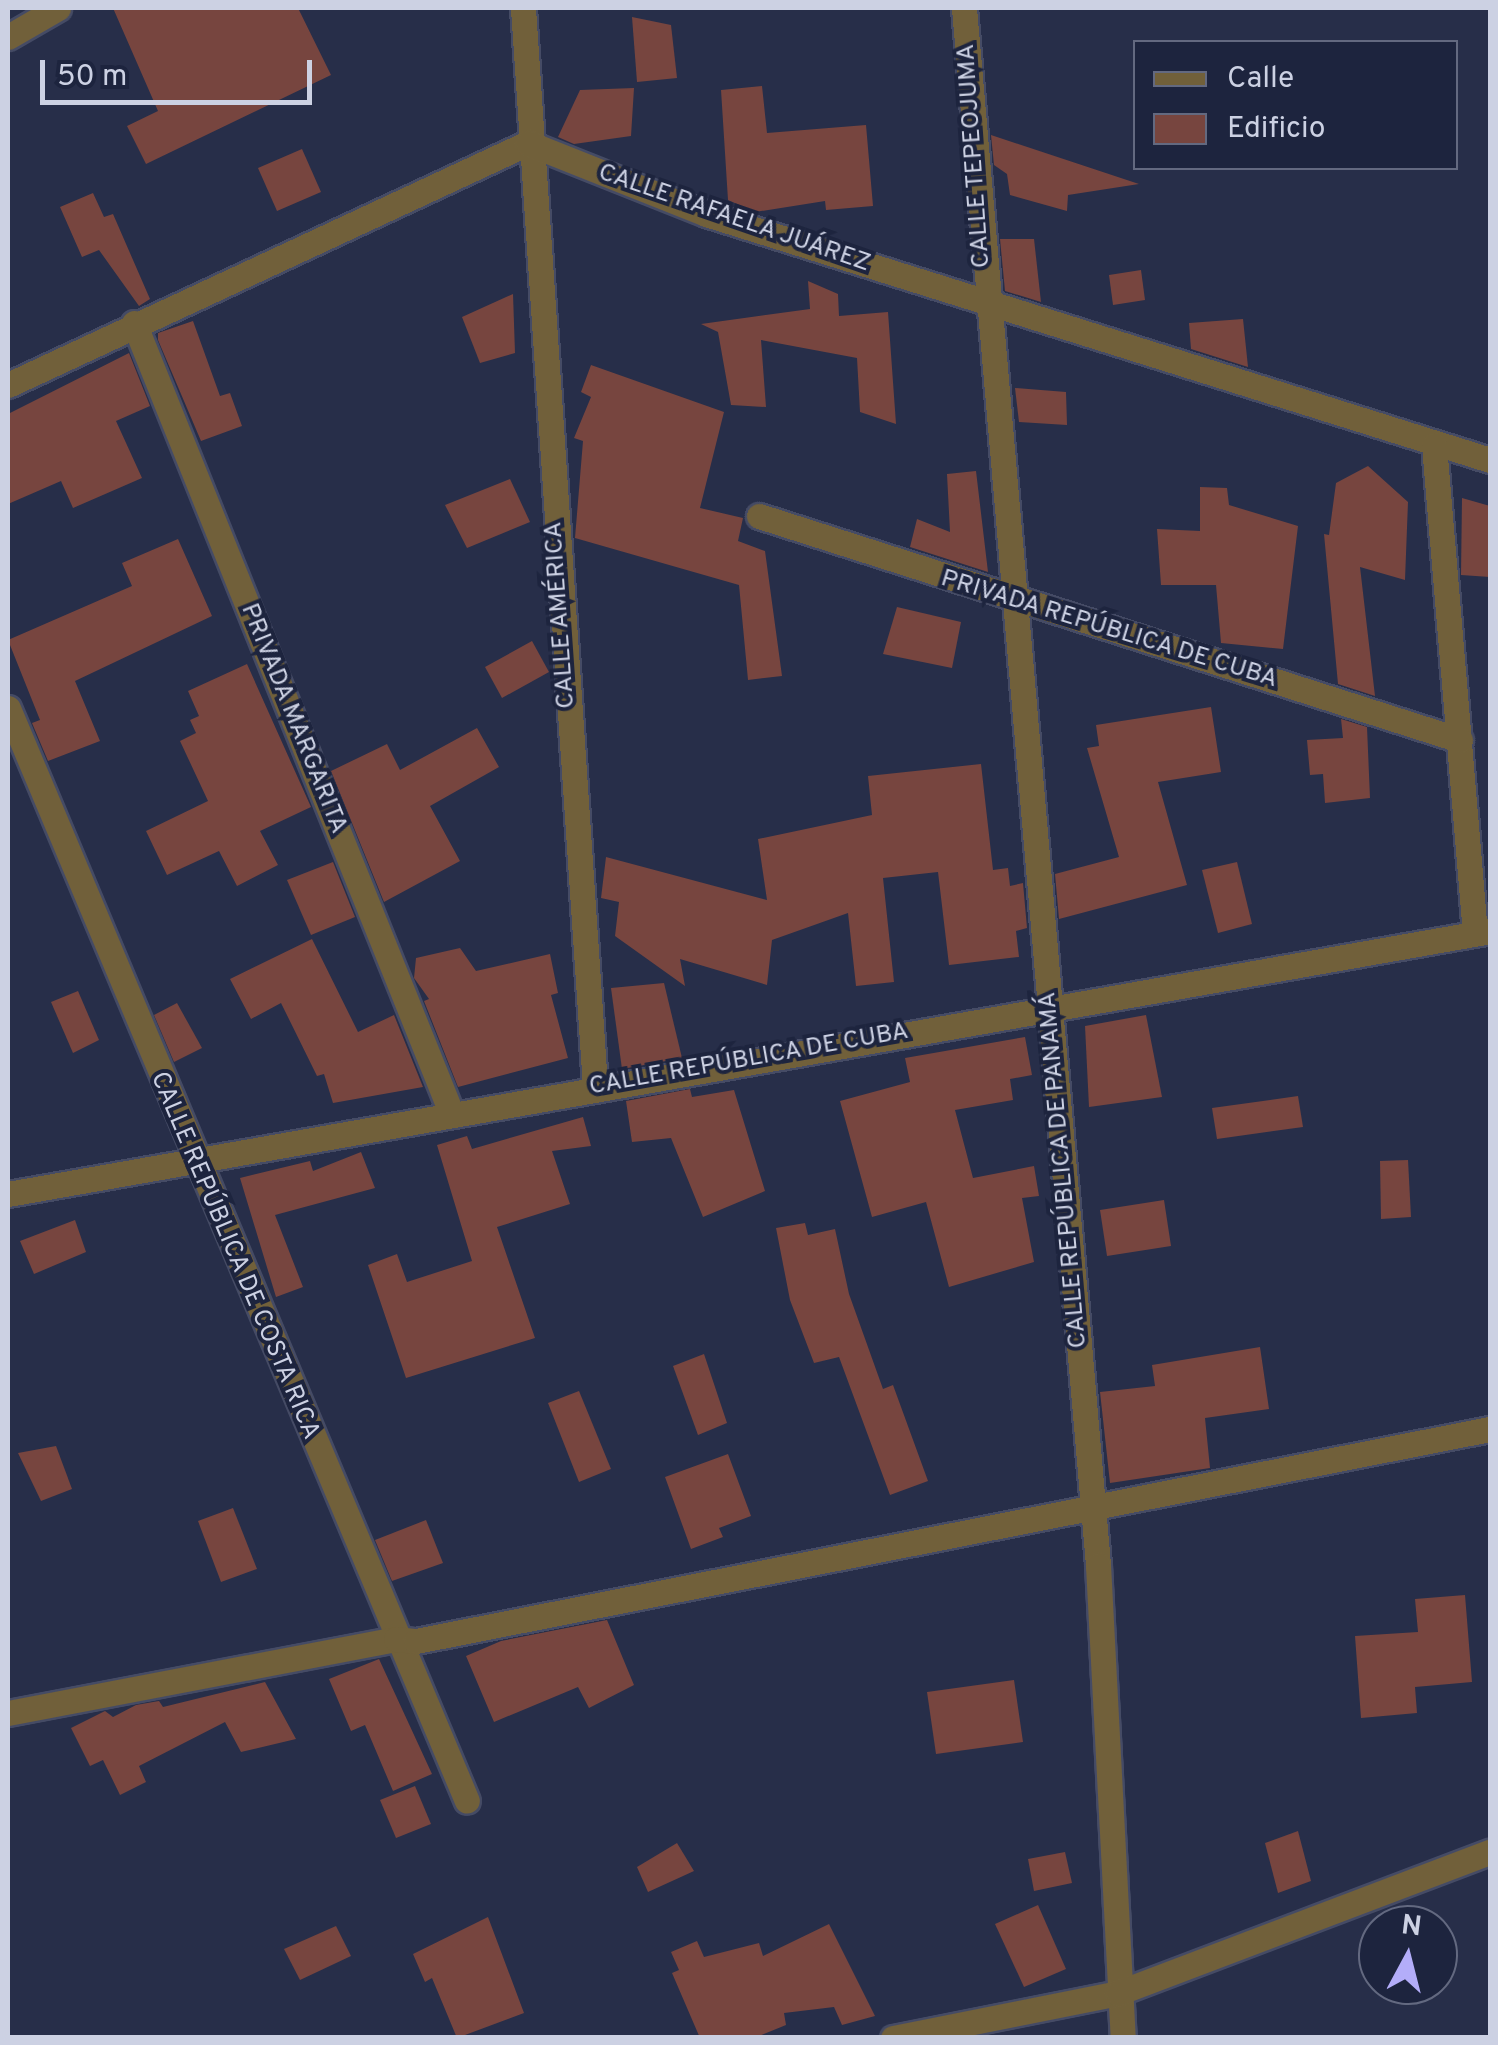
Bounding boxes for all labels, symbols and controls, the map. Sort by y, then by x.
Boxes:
scale bar [45,40,318,102]
legend [1133,40,1458,170]
street label: CALLE TEPEOJUMA [952,42,998,270]
text: 50 m [57,59,127,96]
text: Calle [1227,61,1294,98]
text: Edificio [1227,111,1325,148]
street label: CALLE RAFAELA JUÁREZ [593,158,875,280]
street label: CALLE AMÉRICA [539,520,583,710]
street label: PRIVADA REPÚBLICA DE CUBA [936,564,1282,696]
street label: PRIVADA MARGARITA [233,599,353,839]
street label: CALLE REPÚBLICA DE PANAMÁ [1033,990,1095,1350]
street label: CALLE REPÚBLICA DE CUBA [586,1017,912,1103]
street label: CALLE REPÚBLICA DE COSTA RICA [142,1067,326,1445]
north arrow [1358,1905,1458,2005]
text: N [1399,1908,1424,1946]

